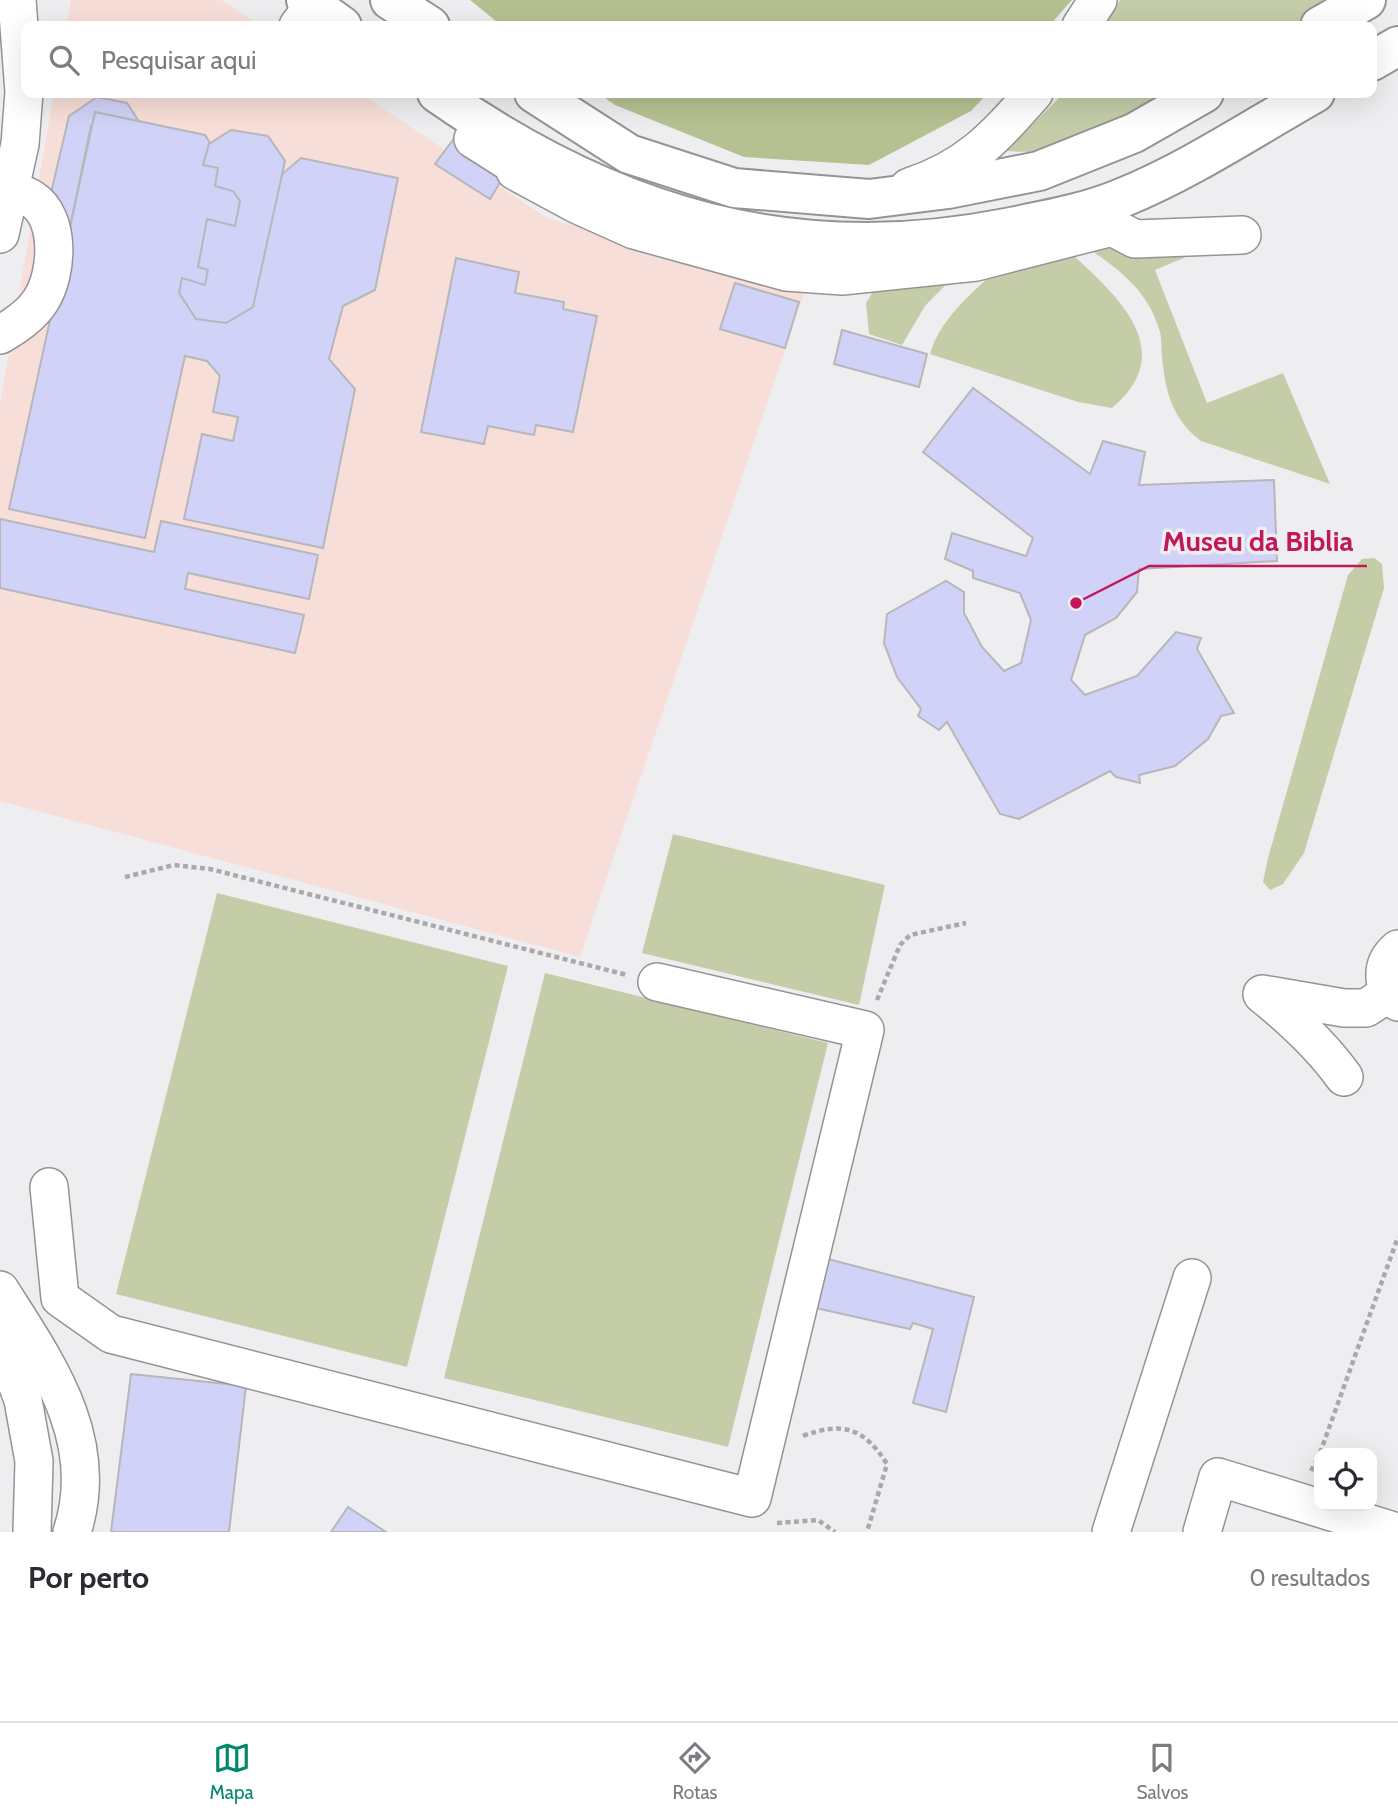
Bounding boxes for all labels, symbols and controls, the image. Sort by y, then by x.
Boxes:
search box [21,21,1377,98]
icon: search [45,41,83,79]
text: Pesquisar aqui [101,44,257,76]
callout: Museu da Biblia [1149,517,1367,566]
text: Museu da Biblia [1163,524,1353,558]
map controls [1314,1448,1377,1511]
button: locate [1314,1448,1377,1511]
text: Por perto [28,1559,149,1596]
text: 0 resultados [1249,1564,1370,1592]
tab: Mapa [209,1739,254,1804]
tab: Rotas [673,1739,717,1804]
tab: Salvos [1136,1739,1188,1804]

